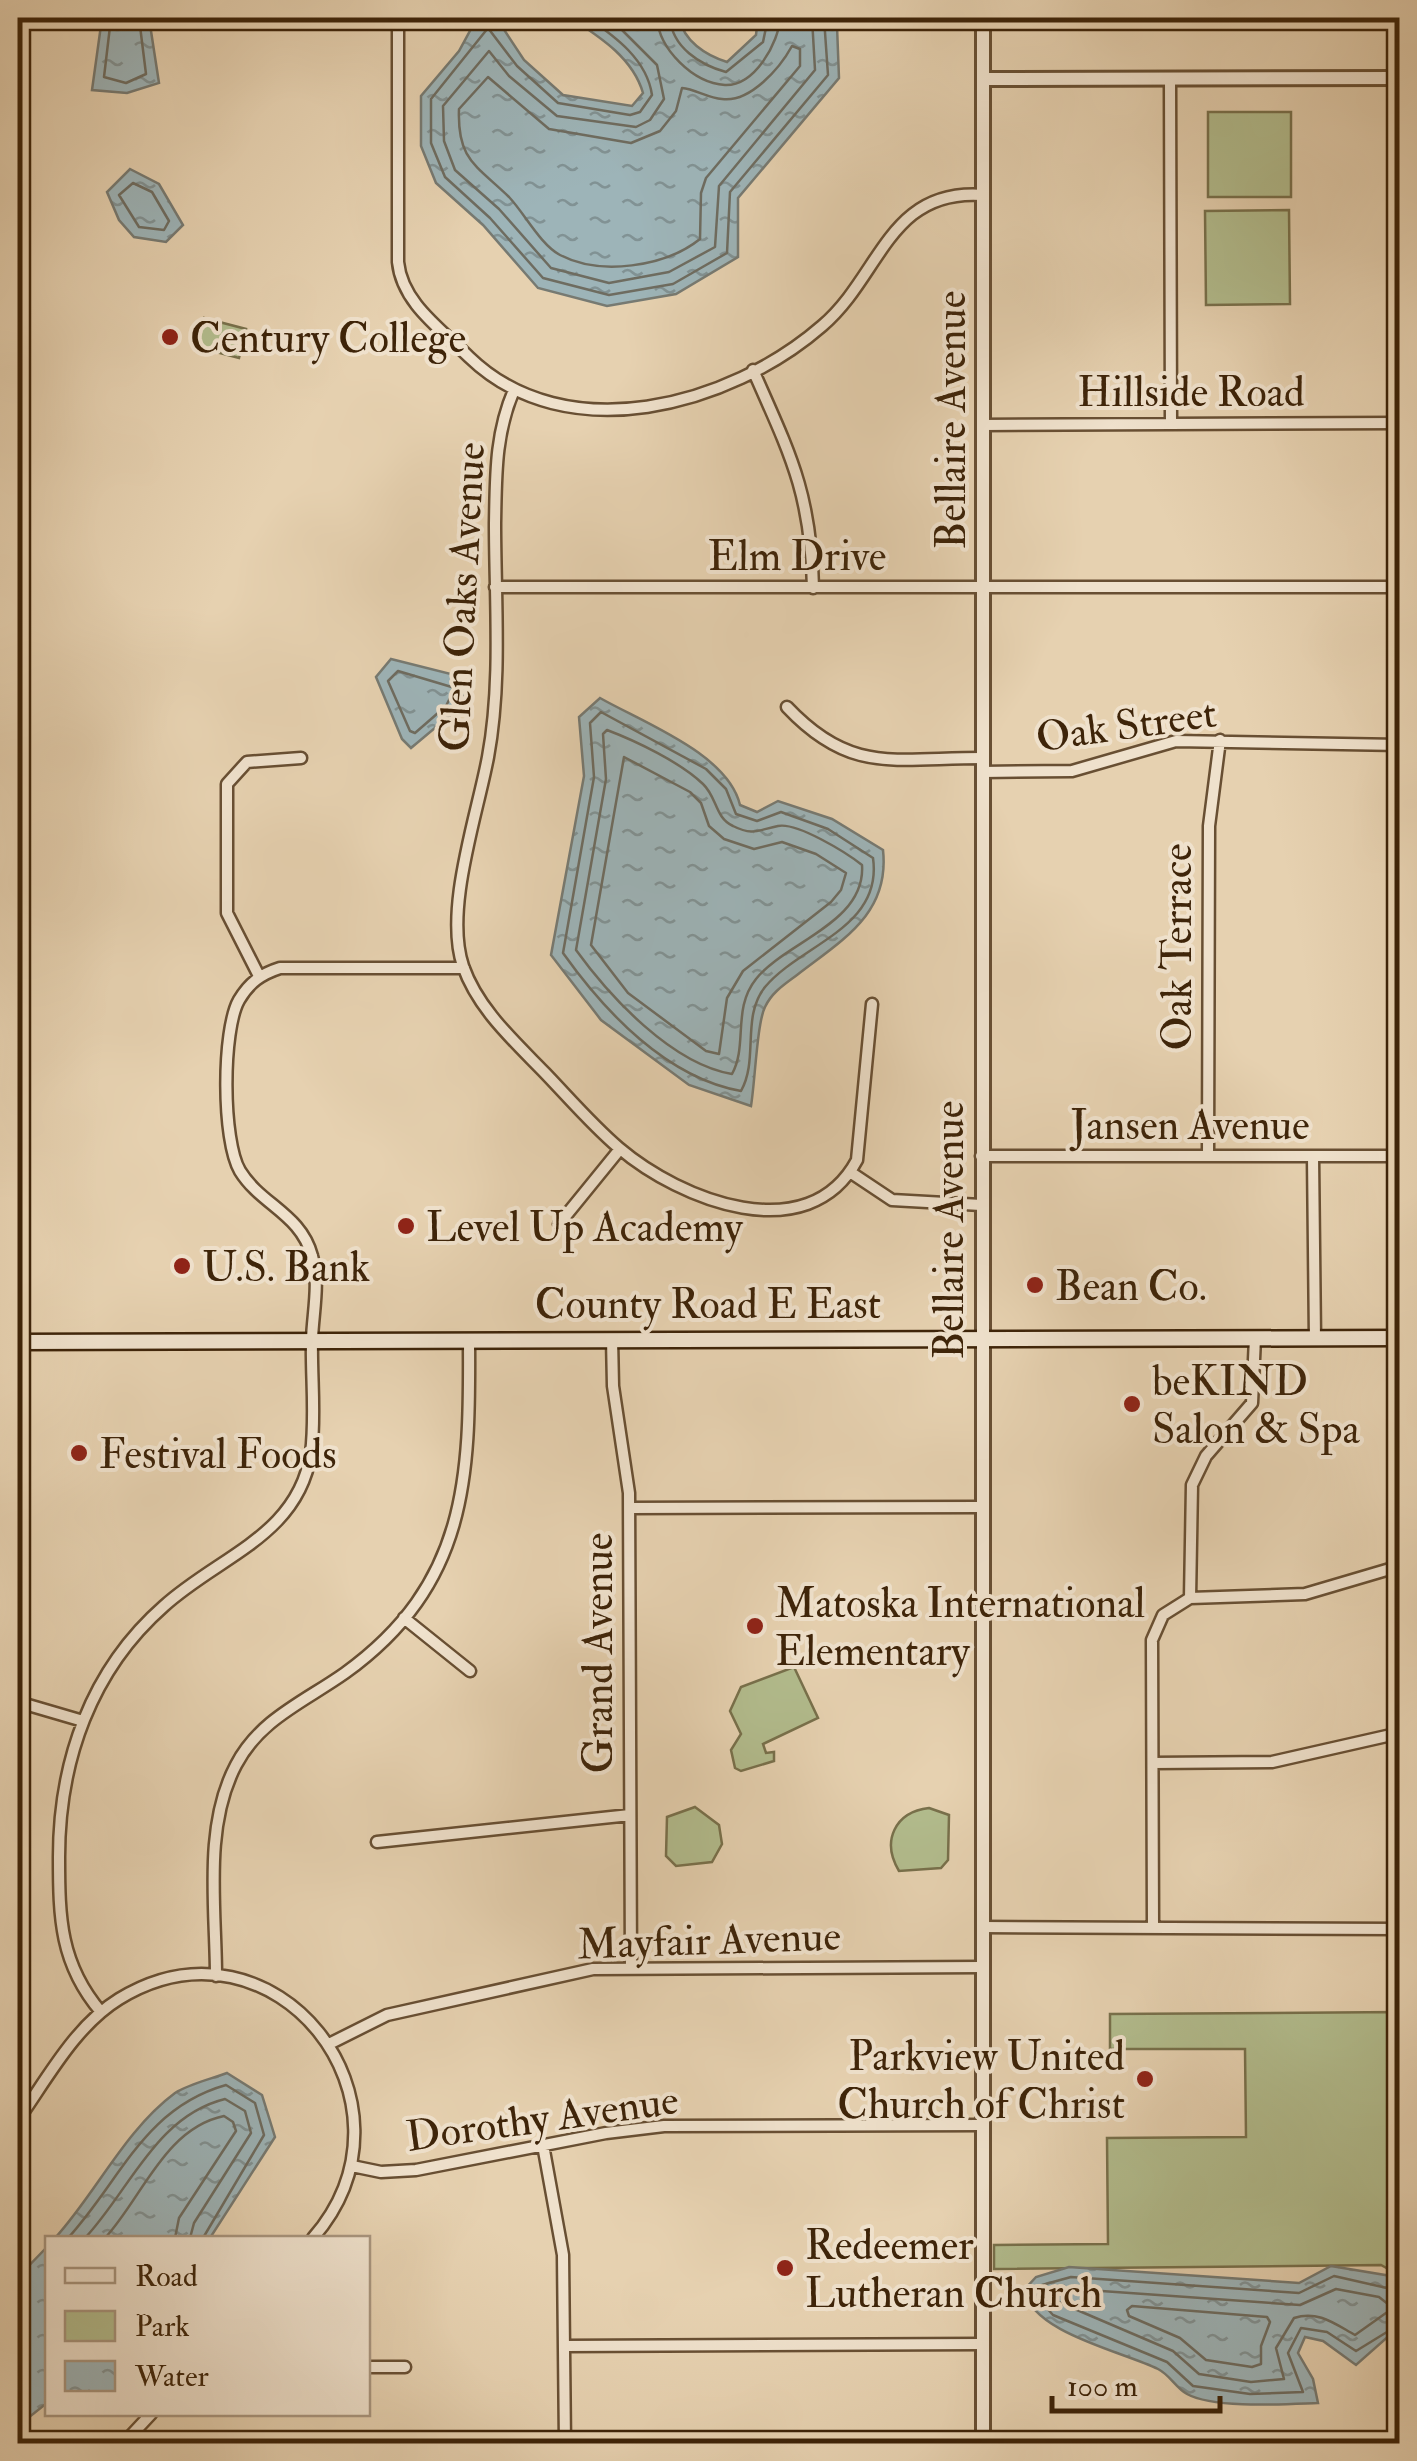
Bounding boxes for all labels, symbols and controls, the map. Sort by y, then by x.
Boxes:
street label: Bellaire Avenue [926,291,978,549]
place label: Century College [190,313,466,365]
marker: Century College [159,326,181,348]
street label: Hillside Road [1077,367,1305,419]
street label: Glen Oaks Avenue [429,441,497,753]
street label: Elm Drive [708,531,886,583]
street label: Oak Street [1033,688,1220,764]
street label: Oak Terrace [1152,844,1204,1050]
street label: Jansen Avenue [1069,1100,1310,1152]
street label: Bellaire Avenue [924,1101,976,1359]
place label: Level Up Academy [426,1202,743,1254]
marker: Level Up Academy [395,1215,417,1237]
place label: U.S. Bank [202,1242,370,1294]
marker: U.S. Bank [171,1255,193,1277]
place label: Bean Co. [1055,1261,1207,1313]
marker: Bean Co. [1024,1274,1046,1296]
street label: County Road E East [535,1279,881,1331]
place label: beKIND Salon & Spa [1152,1356,1360,1456]
marker: beKIND Salon & Spa [1121,1393,1143,1415]
place label: Festival Foods [99,1429,337,1481]
marker: Festival Foods [68,1442,90,1464]
street label: Grand Avenue [573,1533,625,1773]
place label: Matoska International Elementary [775,1578,1145,1678]
marker: Matoska International Elementary [744,1615,766,1637]
street label: Mayfair Avenue [576,1910,842,1972]
place label: Parkview United Church of Christ [837,2031,1125,2131]
marker: Parkview United Church of Christ [1134,2068,1156,2090]
street label: Dorothy Avenue [403,2074,682,2164]
place label: Redeemer Lutheran Church [805,2220,1102,2320]
legend [45,2236,370,2416]
marker: Redeemer Lutheran Church [774,2257,796,2279]
text: Road [135,2258,198,2295]
text: Park [135,2308,190,2345]
scale bar [1052,2351,1220,2413]
text: Water [134,2358,209,2395]
text: 100 m [1067,2368,1138,2405]

